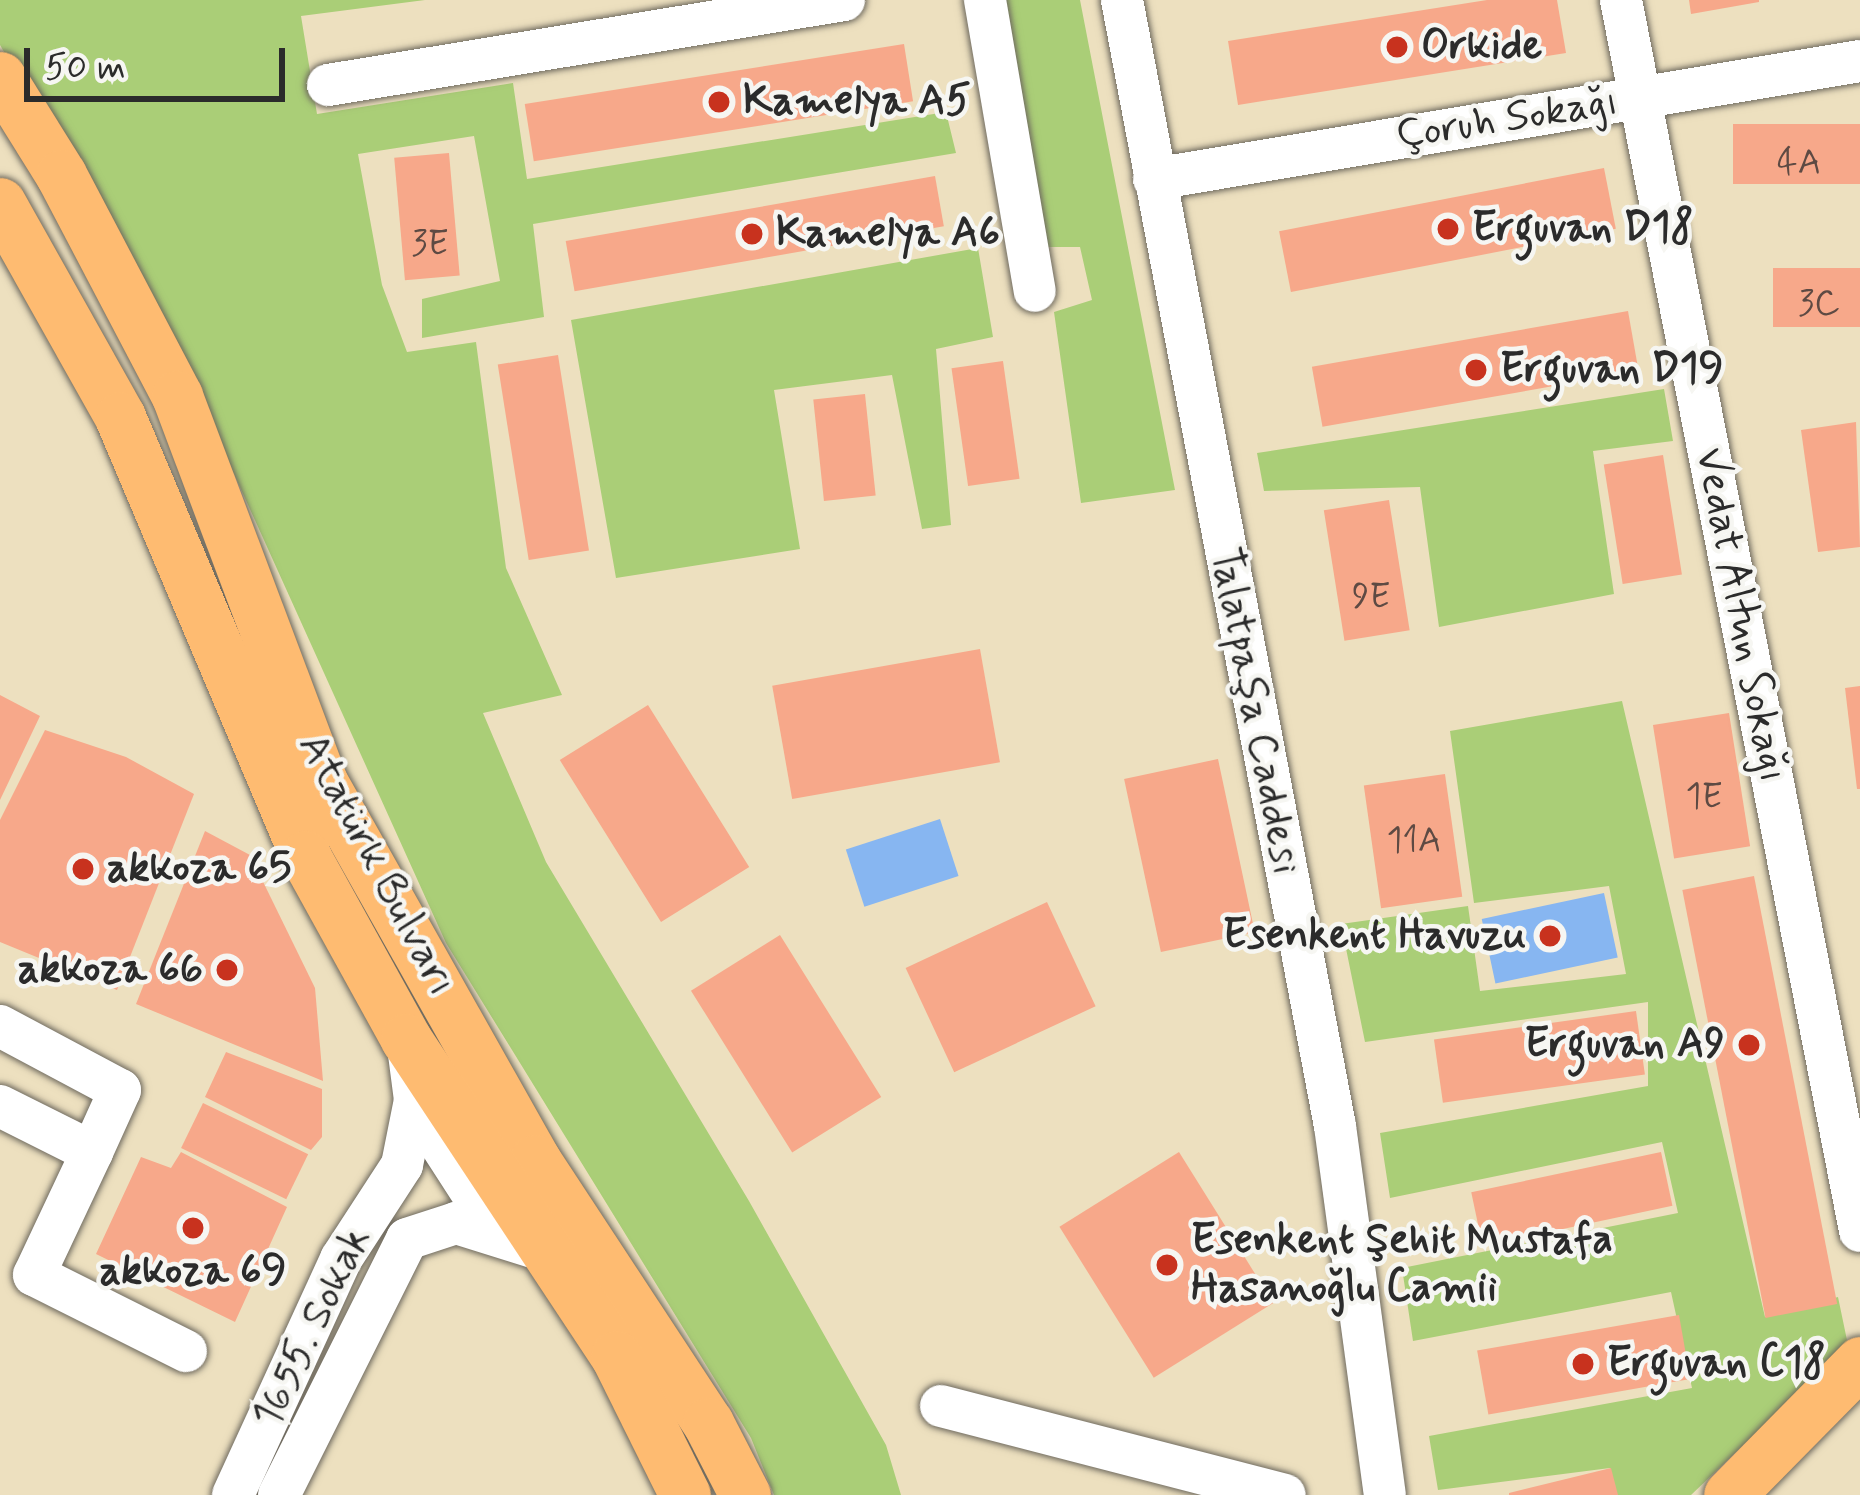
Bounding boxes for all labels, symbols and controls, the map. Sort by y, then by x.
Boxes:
place label: Orkide [1421,22,1542,72]
scale bar [30,24,291,98]
marker: Orkide [1384,34,1410,60]
text: 50 m [45,45,126,92]
place label: Kamelya A5 [743,77,971,127]
street label: Çoruh Sokağı [1391,77,1623,163]
marker: Kamelya A5 [706,89,732,115]
house number: 4A [1777,142,1821,186]
place label: Erguvan D18 [1472,204,1694,254]
place label: Kamelya A6 [776,209,1000,259]
marker: Erguvan D18 [1435,216,1461,242]
marker: Kamelya A6 [739,221,765,247]
house number: 3E [411,223,449,267]
house number: 3C [1798,283,1840,327]
place label: Erguvan D19 [1500,345,1724,395]
marker: Erguvan D19 [1463,357,1489,383]
street label: Vedat Altun Sokağı [1683,442,1797,788]
street label: Talatpaşa Caddesi [1198,543,1310,879]
house number: 9E [1352,576,1390,620]
street label: Atatürk Bulvarı [288,729,464,1001]
house number: 1E [1685,776,1723,820]
house number: 11A [1386,820,1442,864]
place label: akkoza 65 [107,844,291,894]
marker: akkoza 65 [70,856,96,882]
place label: Esenkent Havuzu [1223,911,1526,961]
marker: Esenkent Havuzu [1537,923,1563,949]
place label: akkoza 66 [18,945,203,995]
marker: akkoza 66 [214,957,240,983]
place label: Erguvan A9 [1525,1020,1725,1070]
marker: Erguvan A9 [1736,1032,1762,1058]
marker: akkoza 69 [180,1215,206,1241]
place label: Esenkent Şehit Mustafa Hasanoğlu Camii [1191,1216,1611,1314]
street label: 1655. Sokak [243,1219,383,1437]
place label: akkoza 69 [100,1247,286,1297]
marker: Esenkent Şehit Mustafa Hasanoğlu Camii [1154,1252,1180,1278]
place label: Erguvan C18 [1607,1339,1830,1389]
marker: Erguvan C18 [1570,1351,1596,1377]

